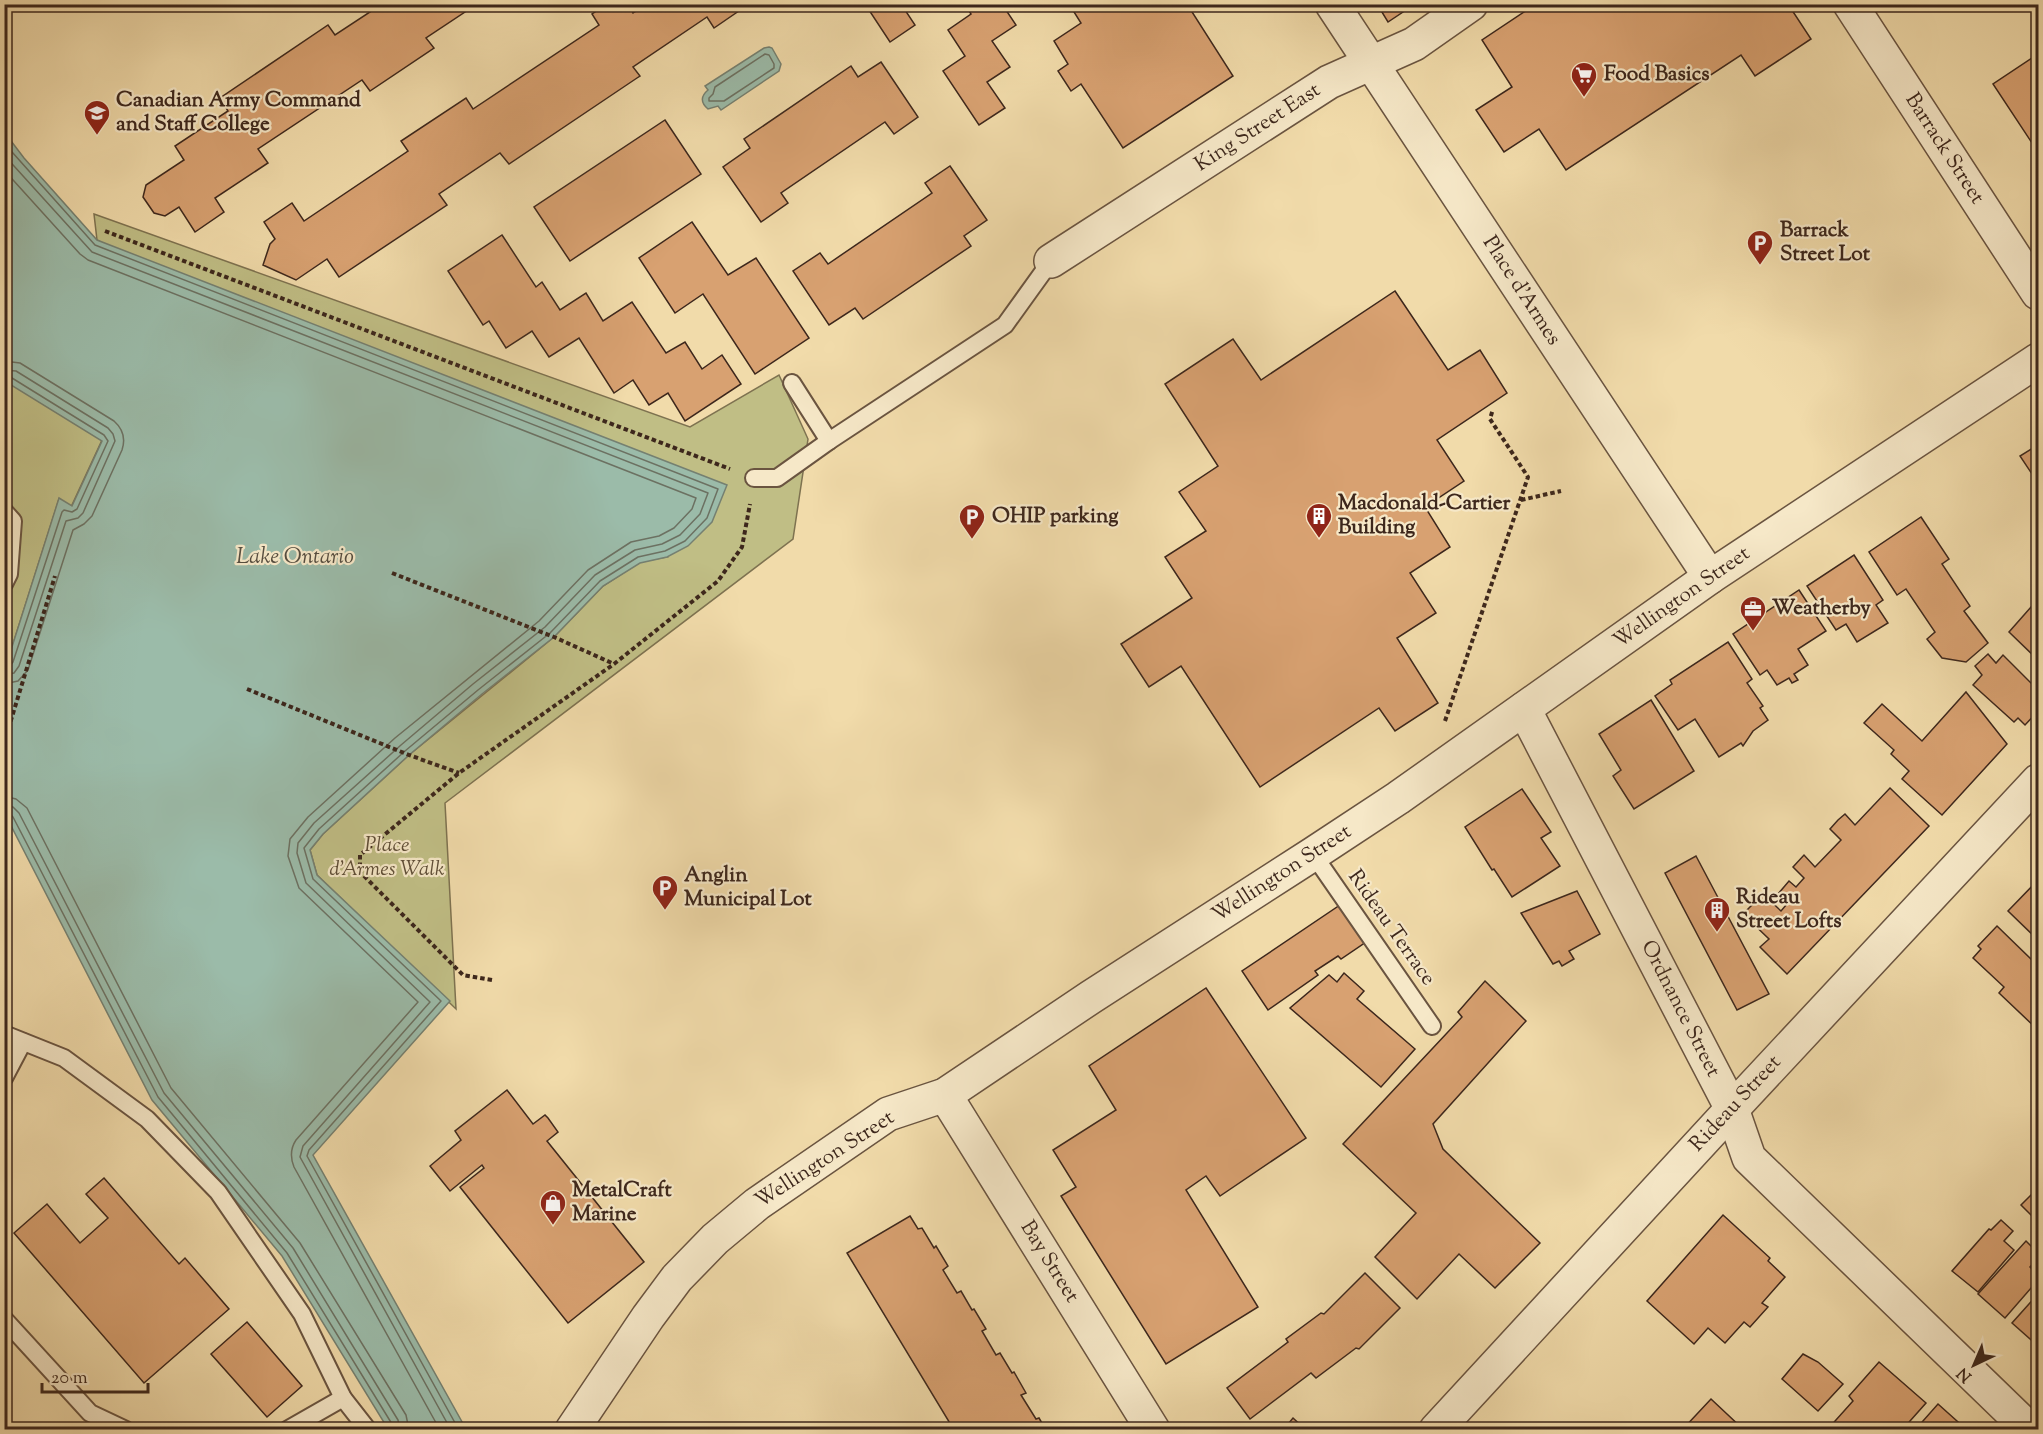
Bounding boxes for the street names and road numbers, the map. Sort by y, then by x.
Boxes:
street label: King Street East [1189,76,1327,180]
street label: Barrack Street [1897,87,1991,211]
street label: Place d'Armes [1474,230,1568,352]
street label: Wellington Street [1608,540,1756,656]
street label: Wellington Street [1206,818,1358,930]
street label: Rideau Terrace [1340,864,1442,992]
street label: Ordnance Street [1633,935,1727,1083]
street label: Rideau Street [1683,1049,1789,1159]
street label: Wellington Street [749,1104,901,1216]
street label: Bay Street [1012,1215,1086,1309]

